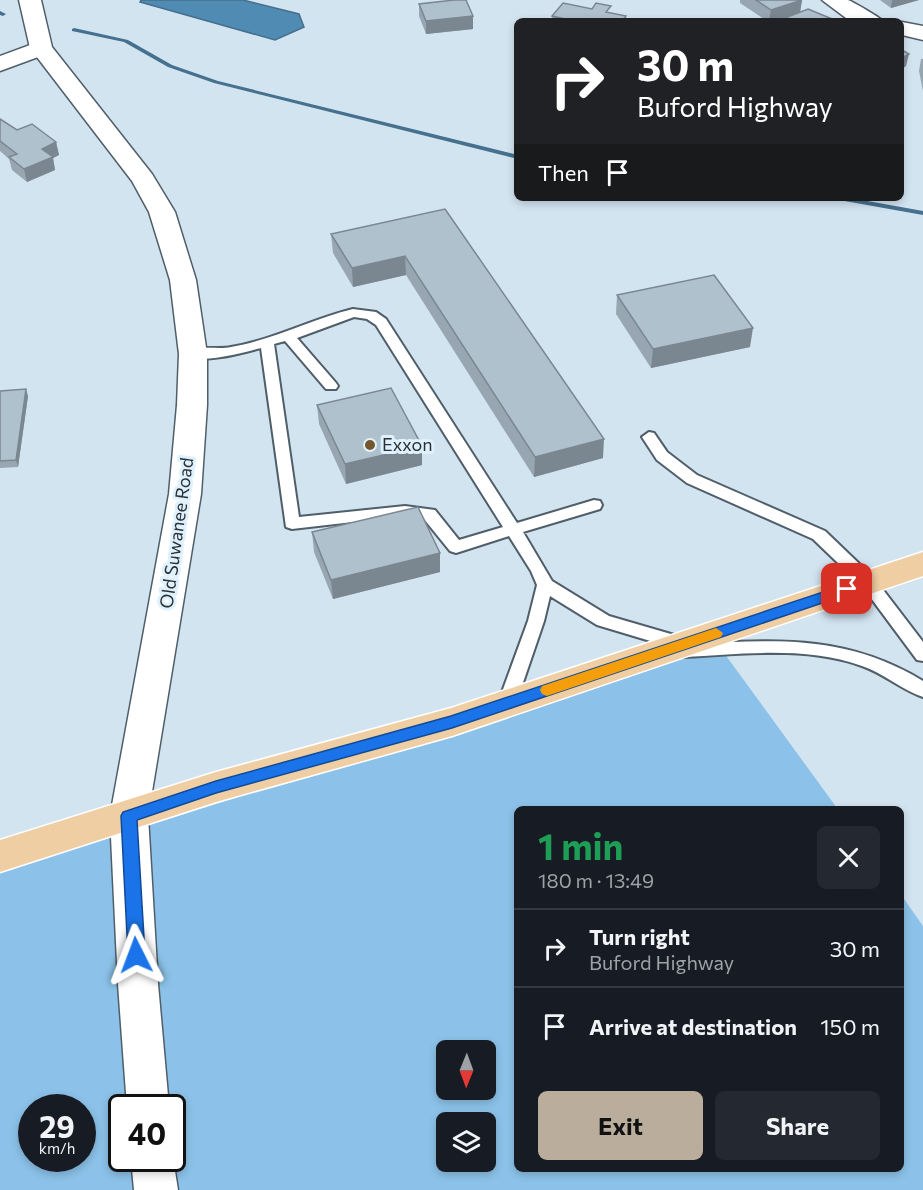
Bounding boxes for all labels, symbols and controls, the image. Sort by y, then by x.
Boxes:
text: 30 m [637,38,734,90]
icon: right [538,42,616,120]
text: Buford Highway [637,90,833,123]
icon: arrive [601,156,634,189]
text: Then [538,159,589,186]
place label: Exxon [382,433,433,455]
marker: Exxon [363,438,377,452]
street label: Old Suwanee Road [155,456,197,610]
pin [821,563,872,614]
icon: arrive [830,572,863,605]
text: 1 min [538,823,623,867]
button: close [817,826,880,889]
text: 180 m · 13:49 [538,868,654,892]
position arrow [104,923,168,987]
text: Turn right [589,923,690,950]
icon: right [538,932,571,965]
text: 30 m [830,935,880,962]
text: Buford Highway [589,950,734,974]
icon: arrive [538,1010,571,1043]
text: Arrive at destination [589,1013,797,1040]
text: 150 m [820,1013,880,1040]
north arrow [436,1040,496,1100]
map controls [436,1040,496,1172]
button: Exit [538,1091,703,1160]
button: Share [715,1091,880,1160]
speed limit sign: 40 [108,1094,186,1172]
text: 29 [39,1107,75,1144]
button: layers [436,1112,496,1172]
text: km/h [39,1139,75,1157]

